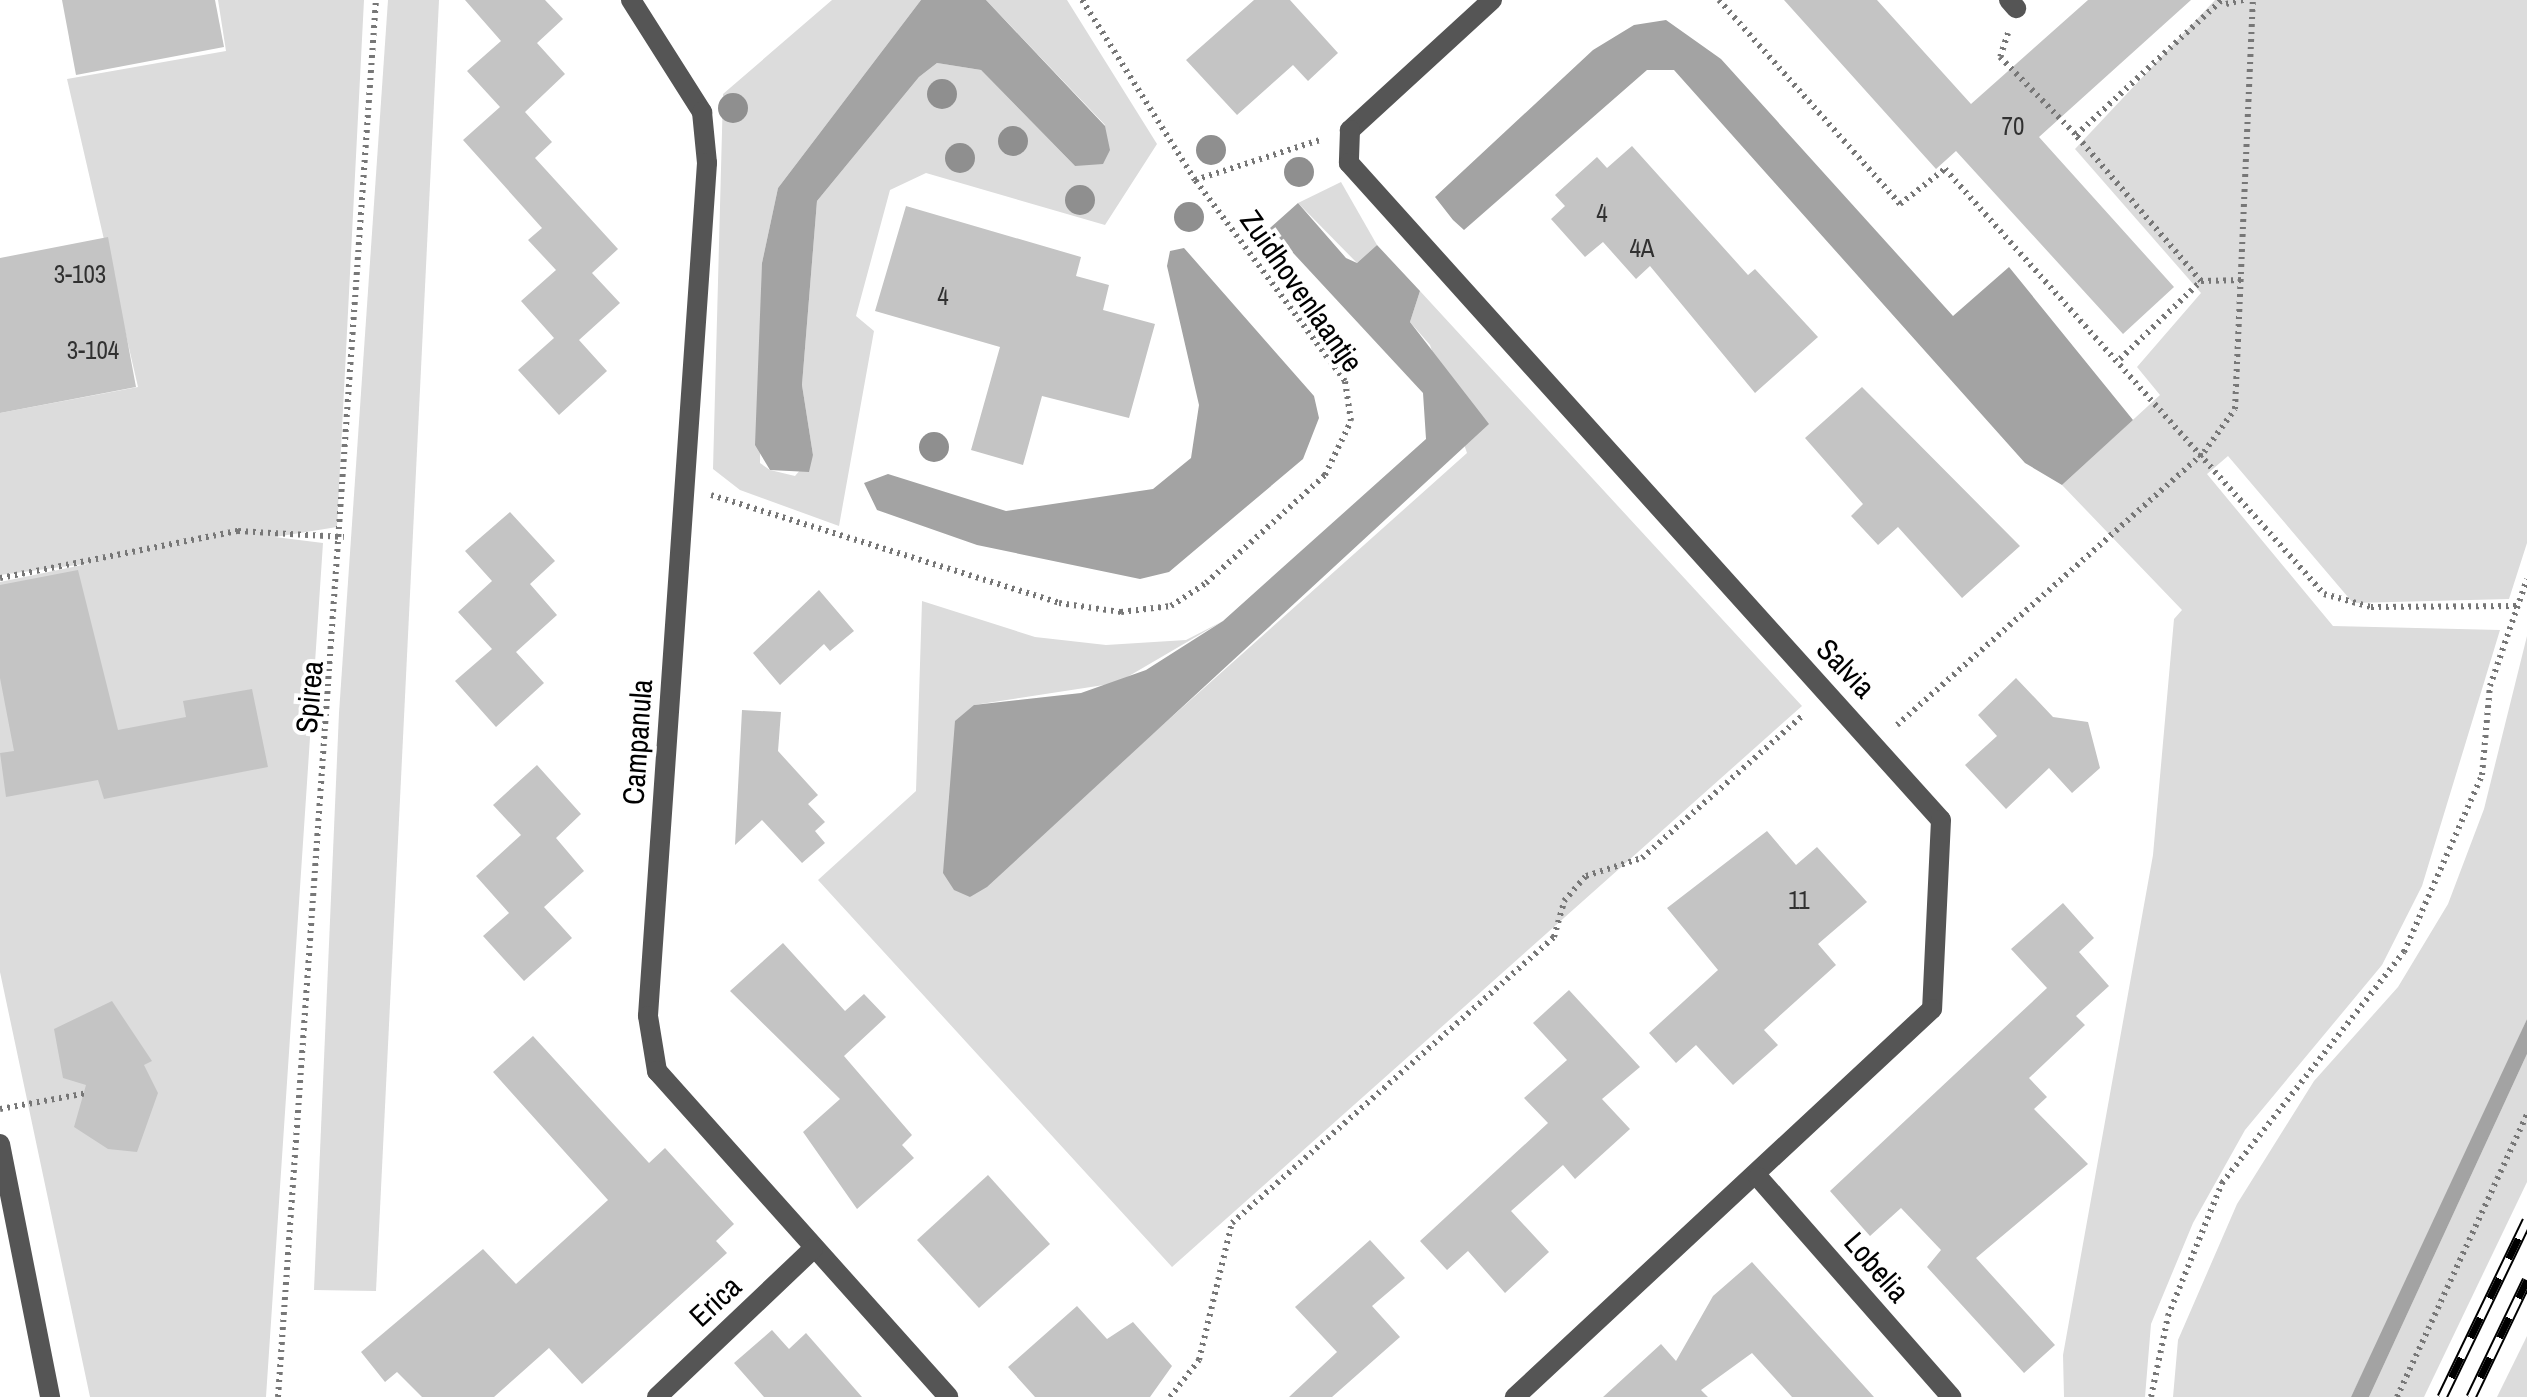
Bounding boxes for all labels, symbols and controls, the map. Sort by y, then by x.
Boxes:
house number: 70 [2002,111,2024,141]
house number: 4 [1596,198,1608,228]
street label: Zuidhovenlaantje [1233,203,1371,379]
house number: 4A [1629,233,1655,263]
house number: 3-103 [54,259,106,289]
house number: 4 [937,281,949,311]
house number: 3-104 [67,335,119,365]
street label: Salvia [1809,631,1883,705]
street label: Spirea [288,659,330,735]
street label: Campanula [615,678,659,806]
house number: 11 [1788,885,1810,915]
street label: Lobelia [1837,1225,1917,1309]
street label: Erica [682,1268,748,1334]

